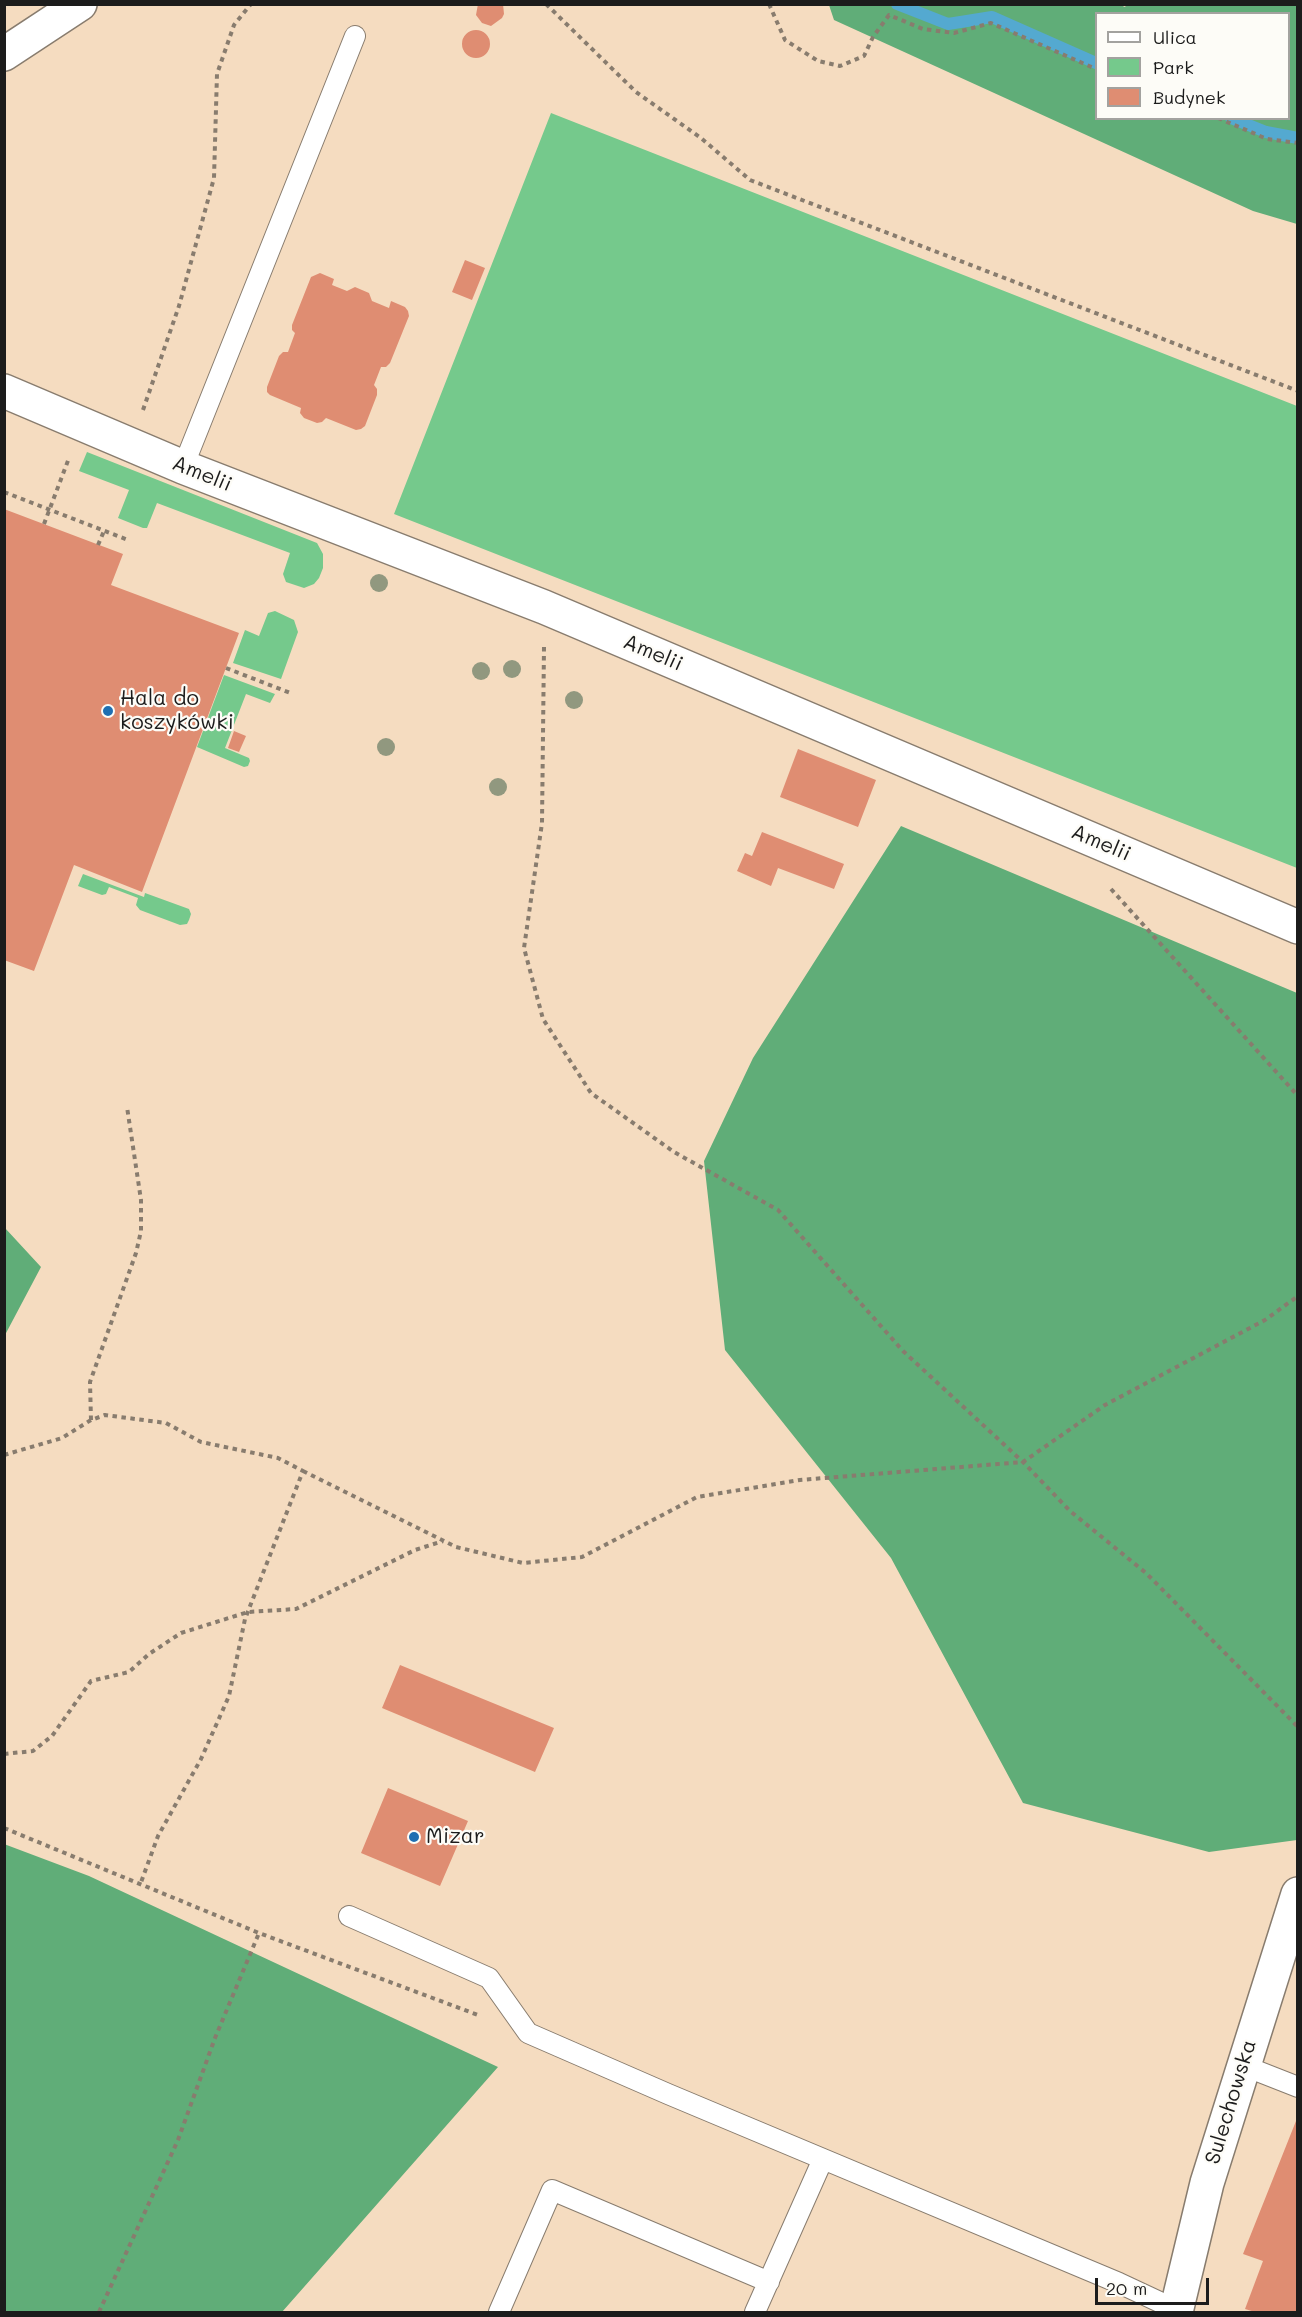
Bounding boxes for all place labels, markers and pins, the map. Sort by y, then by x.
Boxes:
place label: Hala do koszykówki [120,686,234,736]
marker: Hala do koszykówki [101,704,115,718]
place label: Mizar [426,1824,484,1850]
marker: Mizar [407,1830,421,1844]

